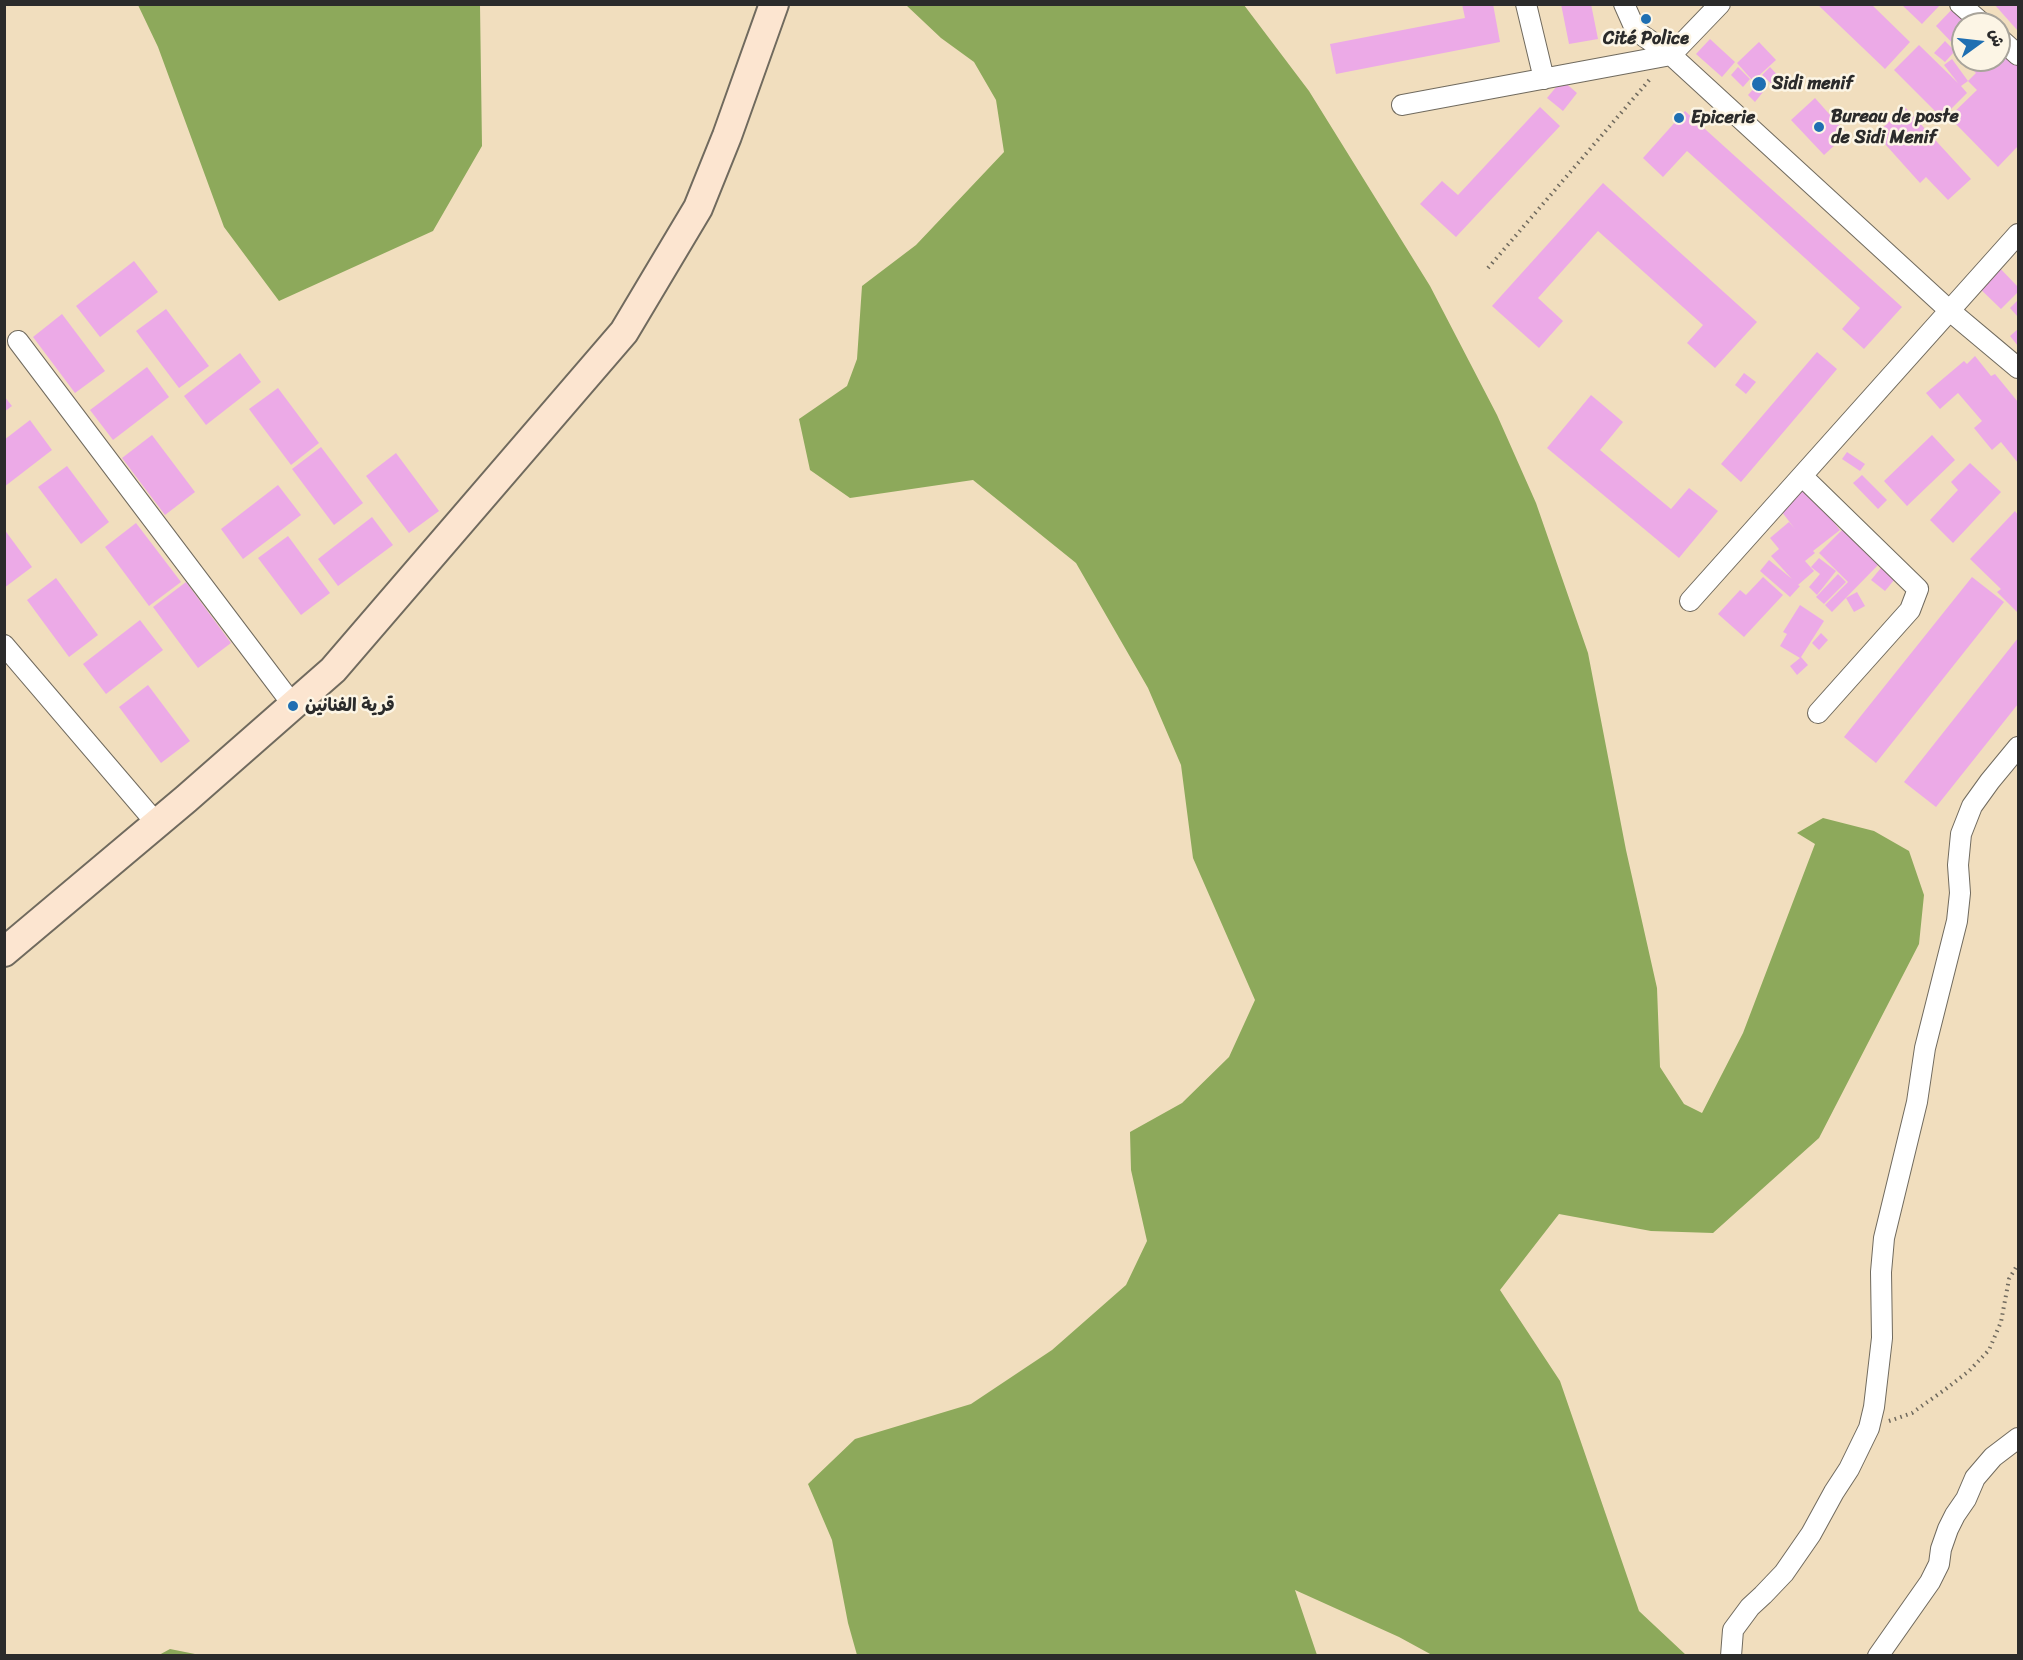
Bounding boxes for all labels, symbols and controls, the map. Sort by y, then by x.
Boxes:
marker: Cité Police [1639,12,1653,26]
north arrow [1951,12,2011,72]
text: ش [1981,25,2013,50]
place label: Cité Police [1603,28,1689,50]
place label: Sidi menif [1772,73,1853,95]
marker: Sidi menif [1750,75,1768,93]
place label: Bureau de poste de Sidi Menif [1831,106,1959,148]
place label: Epicerie [1691,107,1755,129]
marker: Epicerie [1672,111,1686,125]
marker: Bureau de poste de Sidi Menif [1812,120,1826,134]
place label: قرية الفنانين [305,695,395,717]
marker: قرية الفنانين [286,699,300,713]

